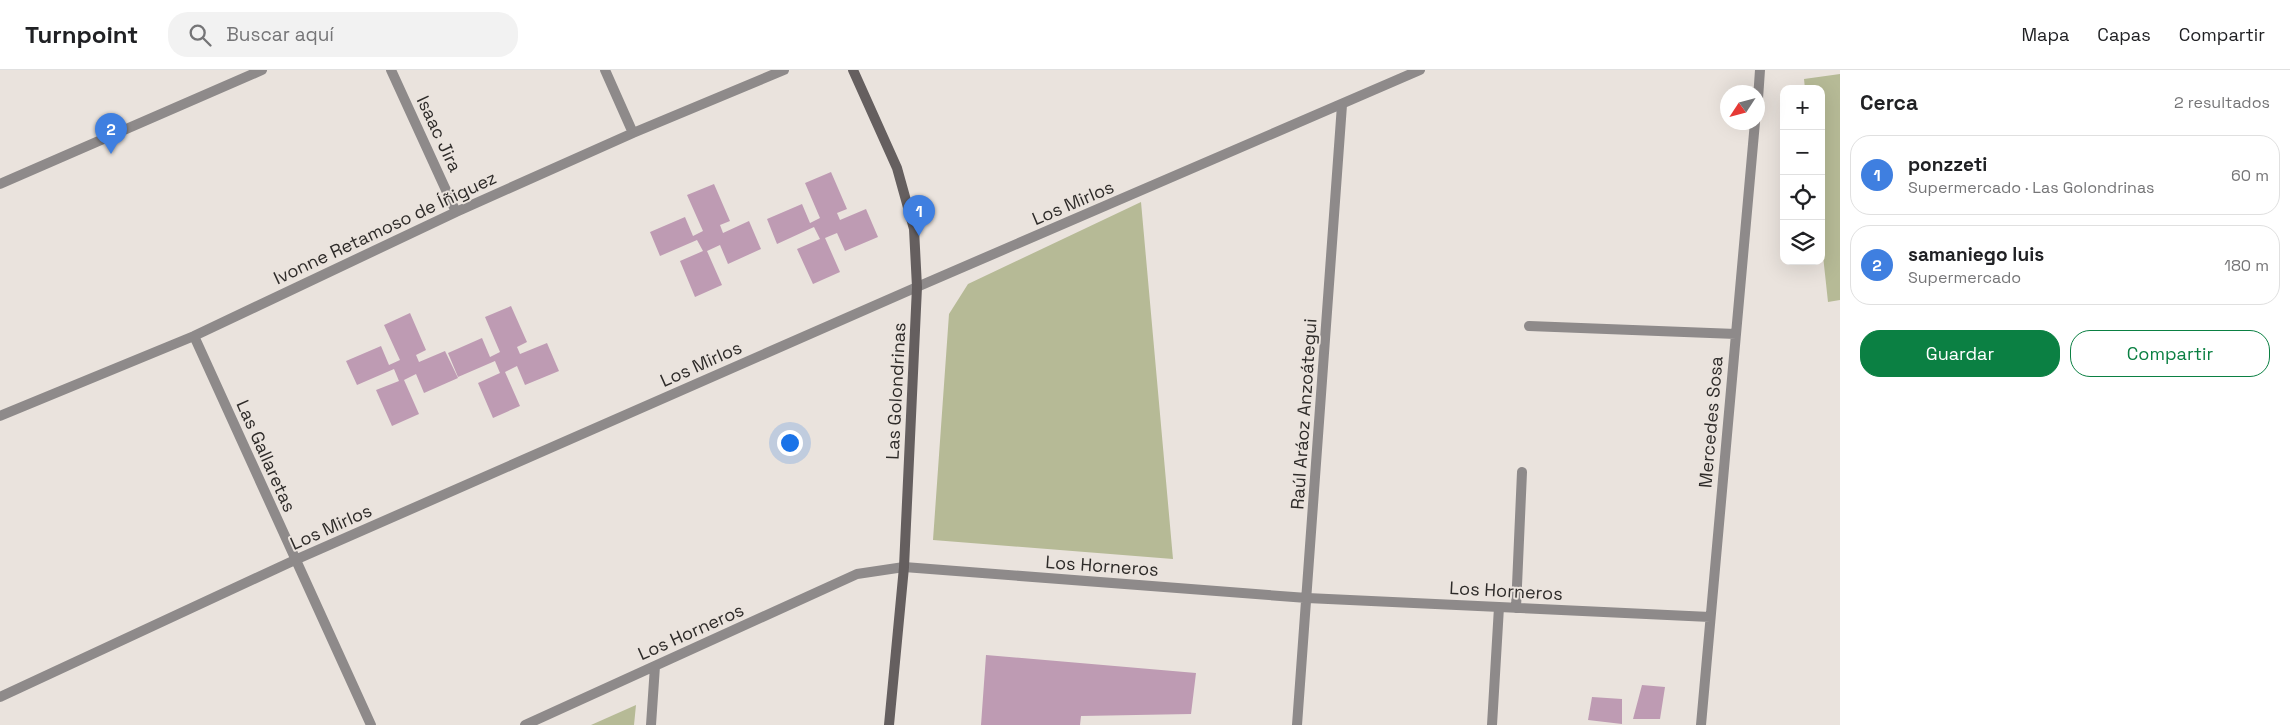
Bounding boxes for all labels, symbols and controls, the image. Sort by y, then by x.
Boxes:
search box [168,12,518,57]
text: Turnpoint [25,19,138,50]
icon: search [186,21,214,49]
text: Buscar aquí [226,22,334,47]
text: Mapa [2021,23,2069,46]
text: Capas [2097,23,2151,46]
text: Compartir [2179,23,2265,46]
north arrow [1720,85,1765,130]
map controls [1780,85,1825,265]
button: + [1780,85,1825,130]
text: Cerca [1860,89,1918,116]
street label: Isaac Jira [412,92,467,176]
text: 2 resultados [2174,92,2270,113]
pin: 2 [95,113,127,154]
button: − [1780,130,1825,175]
text: ponzzeti [1908,152,1987,177]
text: 1 [1873,165,1881,186]
text: 60 m [2231,165,2269,186]
street label: Ivonne Retamoso de Íñiguez [270,166,500,289]
street label: Los Mirlos [1028,175,1117,230]
button: locate [1780,175,1825,220]
text: Supermercado · Las Golondrinas [1908,177,2154,198]
pin: 1 [903,195,935,236]
button: layers [1780,220,1825,265]
text: samaniego luis [1908,242,2044,267]
text: 2 [1872,255,1882,276]
text: 180 m [2224,255,2269,276]
text: Supermercado [1908,267,2021,288]
street label: Raúl Aráoz Anzoátegui [1285,318,1322,510]
street label: Las Golondrinas [880,322,911,460]
button: Guardar [1860,330,2060,377]
button: Compartir [2070,330,2270,377]
street label: Los Mirlos [656,335,745,392]
street label: Mercedes Sosa [1693,355,1728,489]
street label: Las Gallaretas [231,396,301,515]
your location [777,430,803,456]
street label: Los Mirlos [286,498,375,555]
street label: Los Horneros [1045,550,1159,581]
street label: Los Horneros [1449,576,1563,605]
street label: Los Horneros [634,598,747,665]

